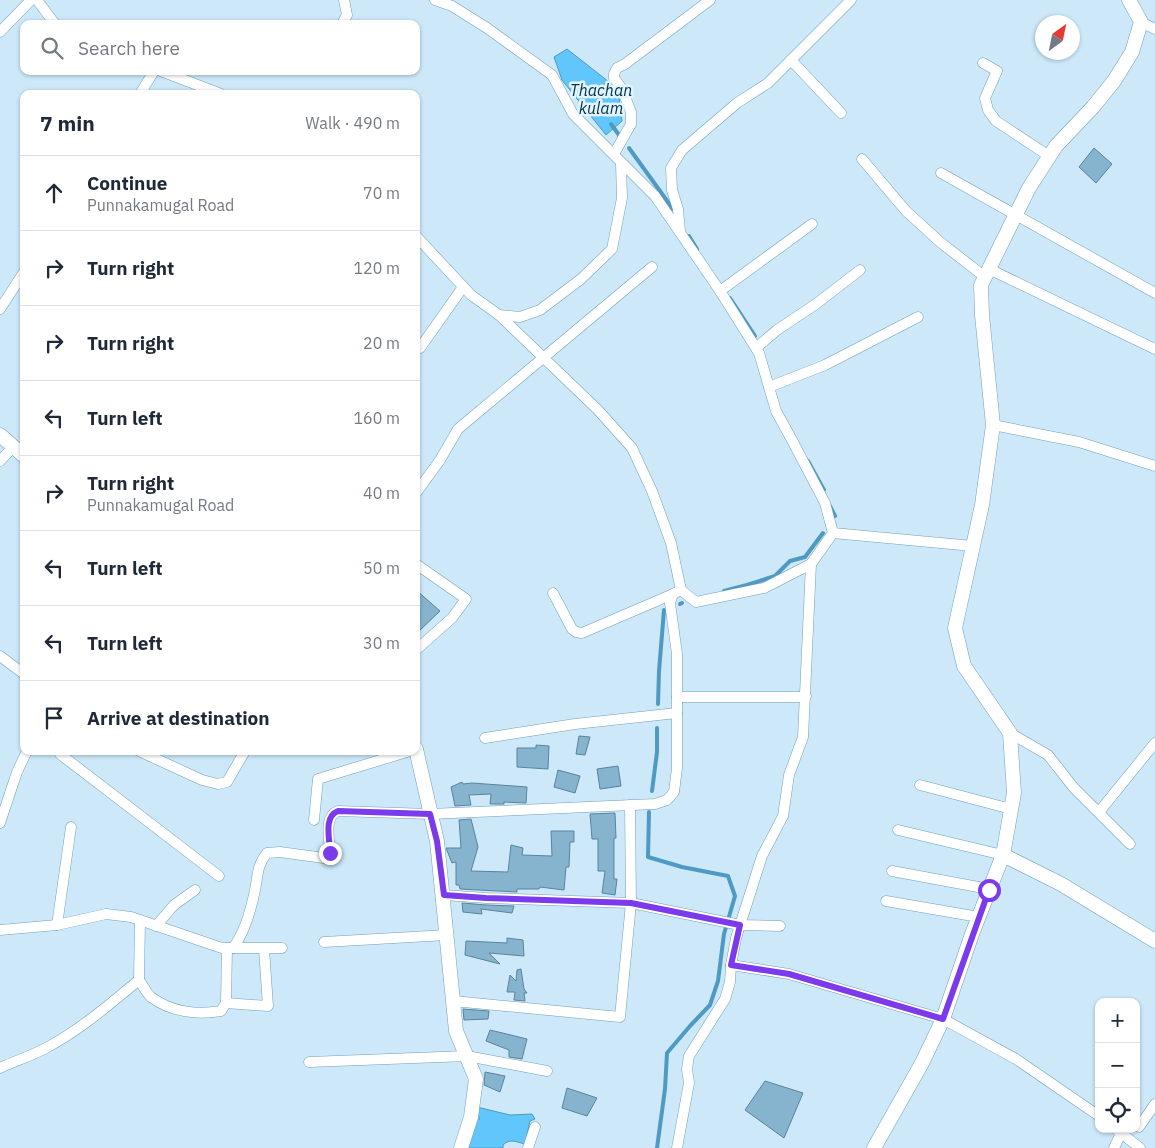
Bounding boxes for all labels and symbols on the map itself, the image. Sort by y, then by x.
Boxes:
north arrow [1035,15,1080,60]
water label: Thachan kulam [570,80,632,118]
route end [319,842,342,865]
route start [978,879,1001,902]

